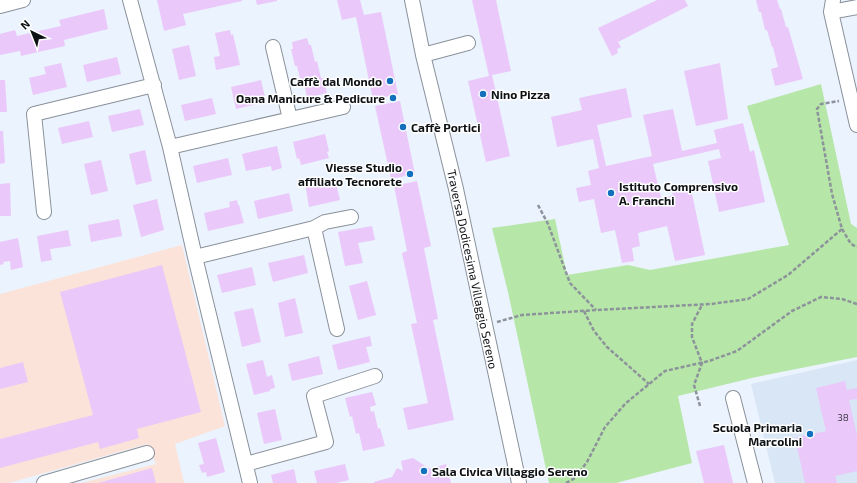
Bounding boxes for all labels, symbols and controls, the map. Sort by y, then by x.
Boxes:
north arrow [12,12,52,52]
text: N [17,17,32,32]
place label: Caffè dal Mondo [290,74,382,88]
marker: Caffè dal Mondo [385,76,395,86]
place label: Nino Pizza [491,87,550,101]
marker: Nino Pizza [478,89,488,99]
place label: Oana Manicure & Pedicure [236,91,385,105]
marker: Oana Manicure & Pedicure [388,93,398,103]
place label: Caffè Portici [411,120,481,134]
marker: Caffè Portici [398,122,408,132]
place label: Viesse Studio affiliato Tecnorete [298,160,402,188]
street label: Traversa Dodicesima Villaggio Sereno [445,168,501,370]
marker: Viesse Studio affiliato Tecnorete [405,169,415,179]
place label: Istituto Comprensivo A. Franchi [619,179,738,207]
marker: Istituto Comprensivo A. Franchi [606,188,616,198]
house number: 38 [837,411,849,423]
place label: Scuola Primaria Marcolini [713,420,802,448]
marker: Scuola Primaria Marcolini [805,429,815,439]
place label: Sala Civica Villaggio Sereno [432,464,588,478]
marker: Sala Civica Villaggio Sereno [419,466,429,476]

